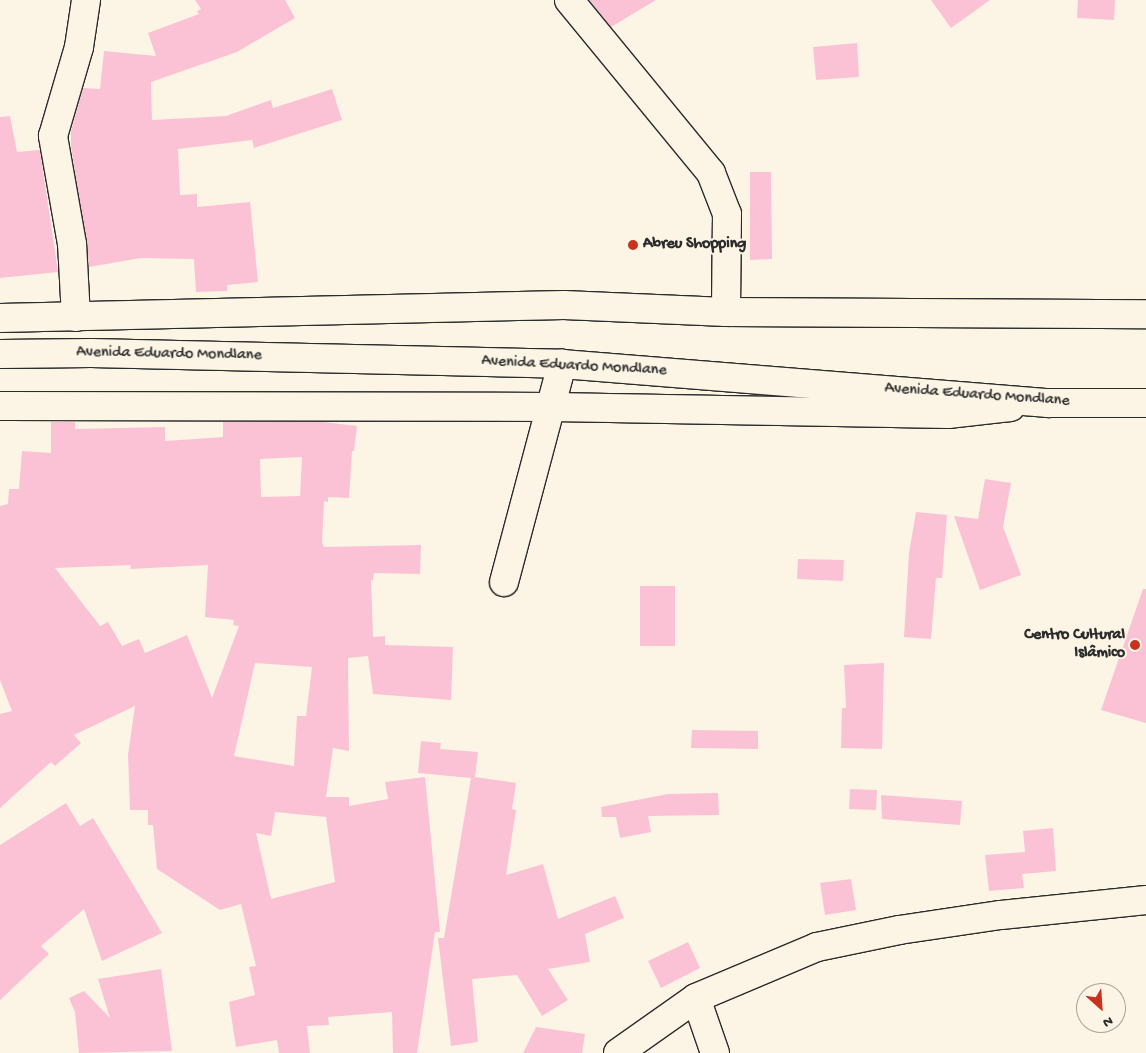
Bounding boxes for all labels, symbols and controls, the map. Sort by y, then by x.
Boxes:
place label: Abreu Shopping [643,235,746,255]
marker: Abreu Shopping [627,239,639,251]
street label: Avenida Eduardo Mondlane [76,344,262,366]
street label: Avenida Eduardo Mondlane [481,353,667,381]
street label: Avenida Eduardo Mondlane [884,380,1070,412]
place label: Centro Cultural Islâmico [1024,626,1125,664]
marker: Centro Cultural Islâmico [1129,639,1141,651]
north arrow [1076,983,1126,1033]
text: N [1100,1011,1115,1031]

